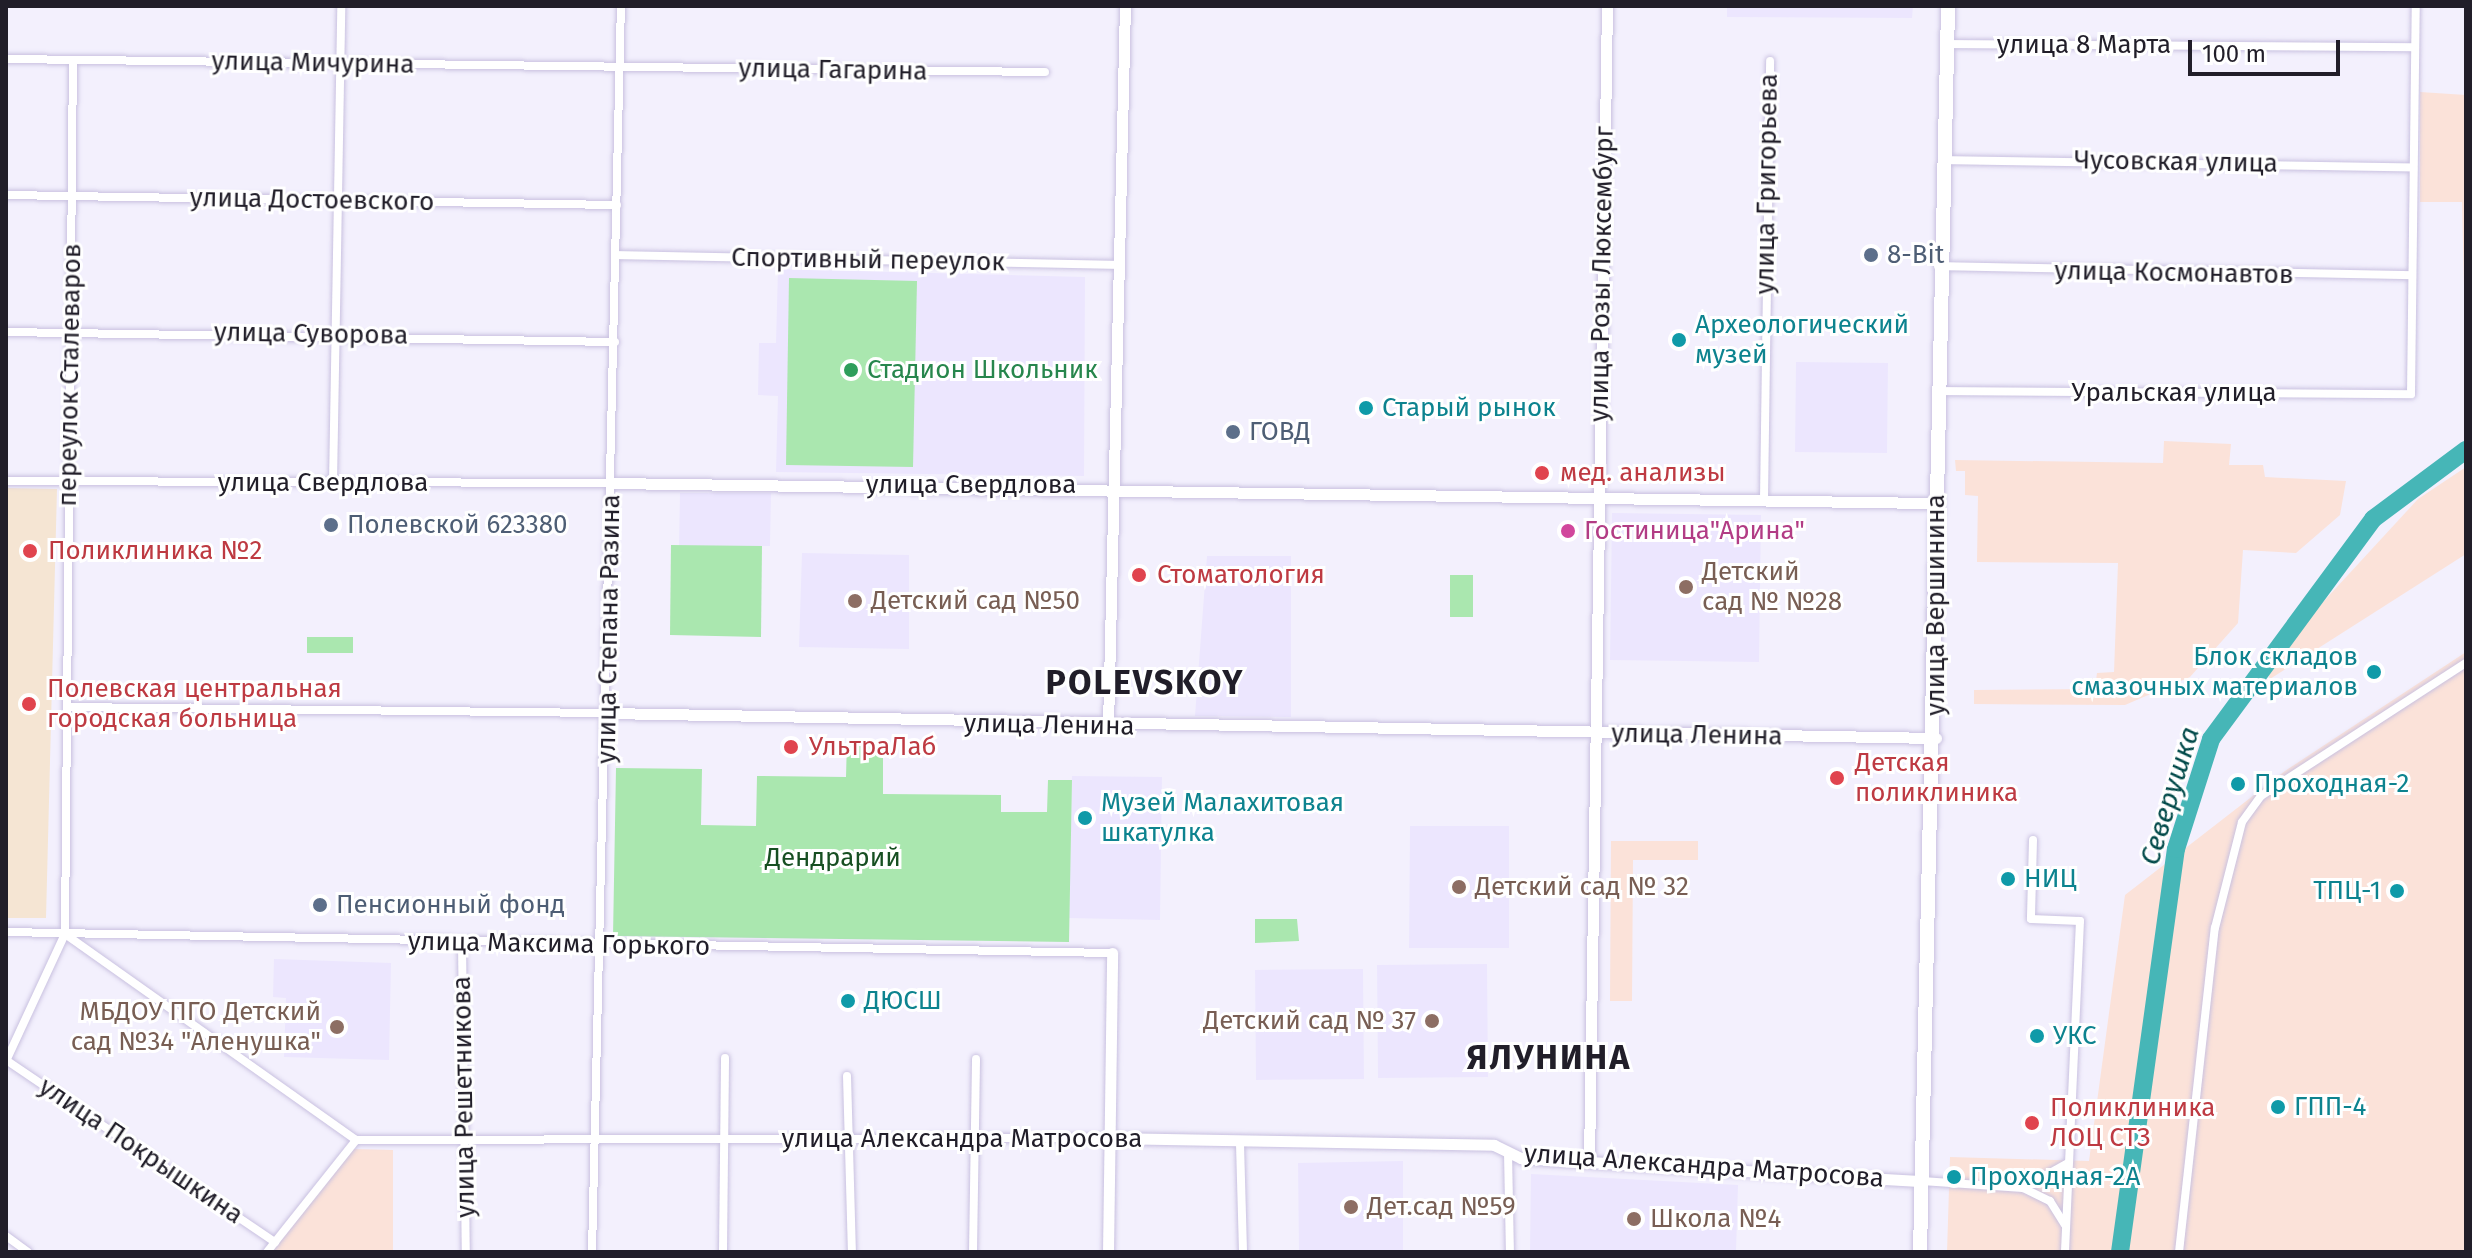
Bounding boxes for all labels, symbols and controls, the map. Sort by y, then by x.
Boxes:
scale bar [2192,24,2344,74]
street label: улица 8 Марта [1997,29,2171,61]
text: 100 m [2202,40,2266,68]
street label: улица Мичурина [211,46,415,80]
street label: улица Гагарина [738,53,928,87]
street label: улица Григорьева [1749,73,1785,295]
street label: улица Розы Люксембург [1584,126,1620,422]
street label: Чусовская улица [2074,145,2278,179]
street label: улица Достоевского [190,182,434,218]
place label: 8-Bit [1887,239,1944,271]
street label: Спортивный переулок [731,242,1005,278]
street label: переулок Сталеваров [52,243,88,507]
marker: 8-Bit [1862,246,1880,264]
street label: улица Космонавтов [2054,255,2294,291]
place label: Археологический музей [1695,309,1909,370]
street label: улица Суворова [214,317,408,351]
marker: Археологический музей [1670,331,1688,349]
place label: Стадион Школьник [867,354,1098,386]
marker: Стадион Школьник [842,361,860,379]
street label: Уральская улица [2071,377,2277,409]
place label: Старый рынок [1382,392,1556,424]
marker: Старый рынок [1357,399,1375,417]
place label: ГОВД [1249,416,1310,448]
marker: ГОВД [1224,423,1242,441]
place label: мед. анализы [1560,457,1726,489]
marker: мед. анализы [1531,462,1553,484]
street label: улица Свердлова [218,467,428,499]
street label: улица Свердлова [866,469,1076,501]
street label: улица Степана Разина [591,494,627,764]
street label: улица Вершинина [1920,494,1952,716]
place label: Полевской 623380 [347,509,568,541]
place label: Гостиница"Арина" [1584,515,1805,547]
marker: Полевской 623380 [322,516,340,534]
marker: Гостиница"Арина" [1559,522,1577,540]
place label: Поликлиника №2 [48,535,262,567]
marker: Поликлиника №2 [19,540,41,562]
place label: Детский сад № №28 [1702,556,1842,618]
place label: Стоматология [1157,559,1325,591]
marker: Стоматология [1128,564,1150,586]
marker: Детский сад № №28 [1677,578,1695,596]
place label: Детский сад №50 [871,585,1080,617]
marker: Детский сад №50 [846,592,864,610]
place label: Блок складов смазочных материалов [2071,641,2358,702]
district label: POLEVSKOY [1046,663,1244,703]
marker: Блок складов смазочных материалов [2365,663,2383,681]
place label: Полевская центральная городская больница [47,673,342,734]
marker: Полевская центральная городская больница [18,693,40,715]
street label: улица Ленина [963,708,1135,742]
street label: улица Ленина [1611,718,1783,752]
water label: Северушка [2133,723,2207,869]
place label: УльтраЛаб [809,731,937,763]
marker: УльтраЛаб [780,736,802,758]
place label: Детская поликлиника [1855,747,2018,808]
marker: Детская поликлиника [1826,767,1848,789]
place label: Проходная-2 [2254,768,2409,800]
marker: Проходная-2 [2229,775,2247,793]
place label: Музей Малахитовая шкатулка [1101,787,1344,848]
marker: Музей Малахитовая шкатулка [1076,809,1094,827]
park label: Дендрарий [765,842,901,874]
place label: НИЦ [2024,863,2077,895]
marker: НИЦ [1999,870,2017,888]
place label: Детский сад № 32 [1475,871,1689,903]
place label: ТПЦ-1 [2313,875,2381,907]
marker: Детский сад № 32 [1450,878,1468,896]
marker: ТПЦ-1 [2388,882,2406,900]
place label: Пенсионный фонд [336,889,565,921]
marker: Пенсионный фонд [311,896,329,914]
street label: улица Максима Горького [408,926,710,962]
street label: улица Решетникова [446,976,482,1218]
place label: ДЮСШ [864,985,942,1017]
marker: ДЮСШ [839,992,857,1010]
place label: МБДОУ ПГО Детский сад №34 "Аленушка" [71,996,321,1058]
place label: Детский сад № 37 [1203,1005,1416,1037]
marker: Детский сад № 37 [1423,1012,1441,1030]
marker: МБДОУ ПГО Детский сад №34 "Аленушка" [328,1018,346,1036]
place label: УКС [2053,1020,2097,1052]
marker: УКС [2028,1027,2046,1045]
district label: ЯЛУНИНА [1467,1038,1631,1078]
street label: улица Покрышкина [33,1071,249,1231]
place label: ГПП-4 [2294,1091,2366,1123]
place label: Поликлиника ЛОЦ СТЗ [2050,1092,2215,1154]
marker: ГПП-4 [2269,1098,2287,1116]
marker: Поликлиника ЛОЦ СТЗ [2021,1112,2043,1134]
street label: улица Александра Матросова [782,1123,1142,1155]
street label: улица Александра Матросова [1523,1138,1885,1194]
place label: Проходная-2А [1970,1161,2140,1193]
marker: Проходная-2А [1945,1168,1963,1186]
place label: Дет.сад №59 [1367,1191,1516,1223]
marker: Дет.сад №59 [1342,1198,1360,1216]
place label: Школа №4 [1650,1203,1781,1235]
marker: Школа №4 [1625,1210,1643,1228]

